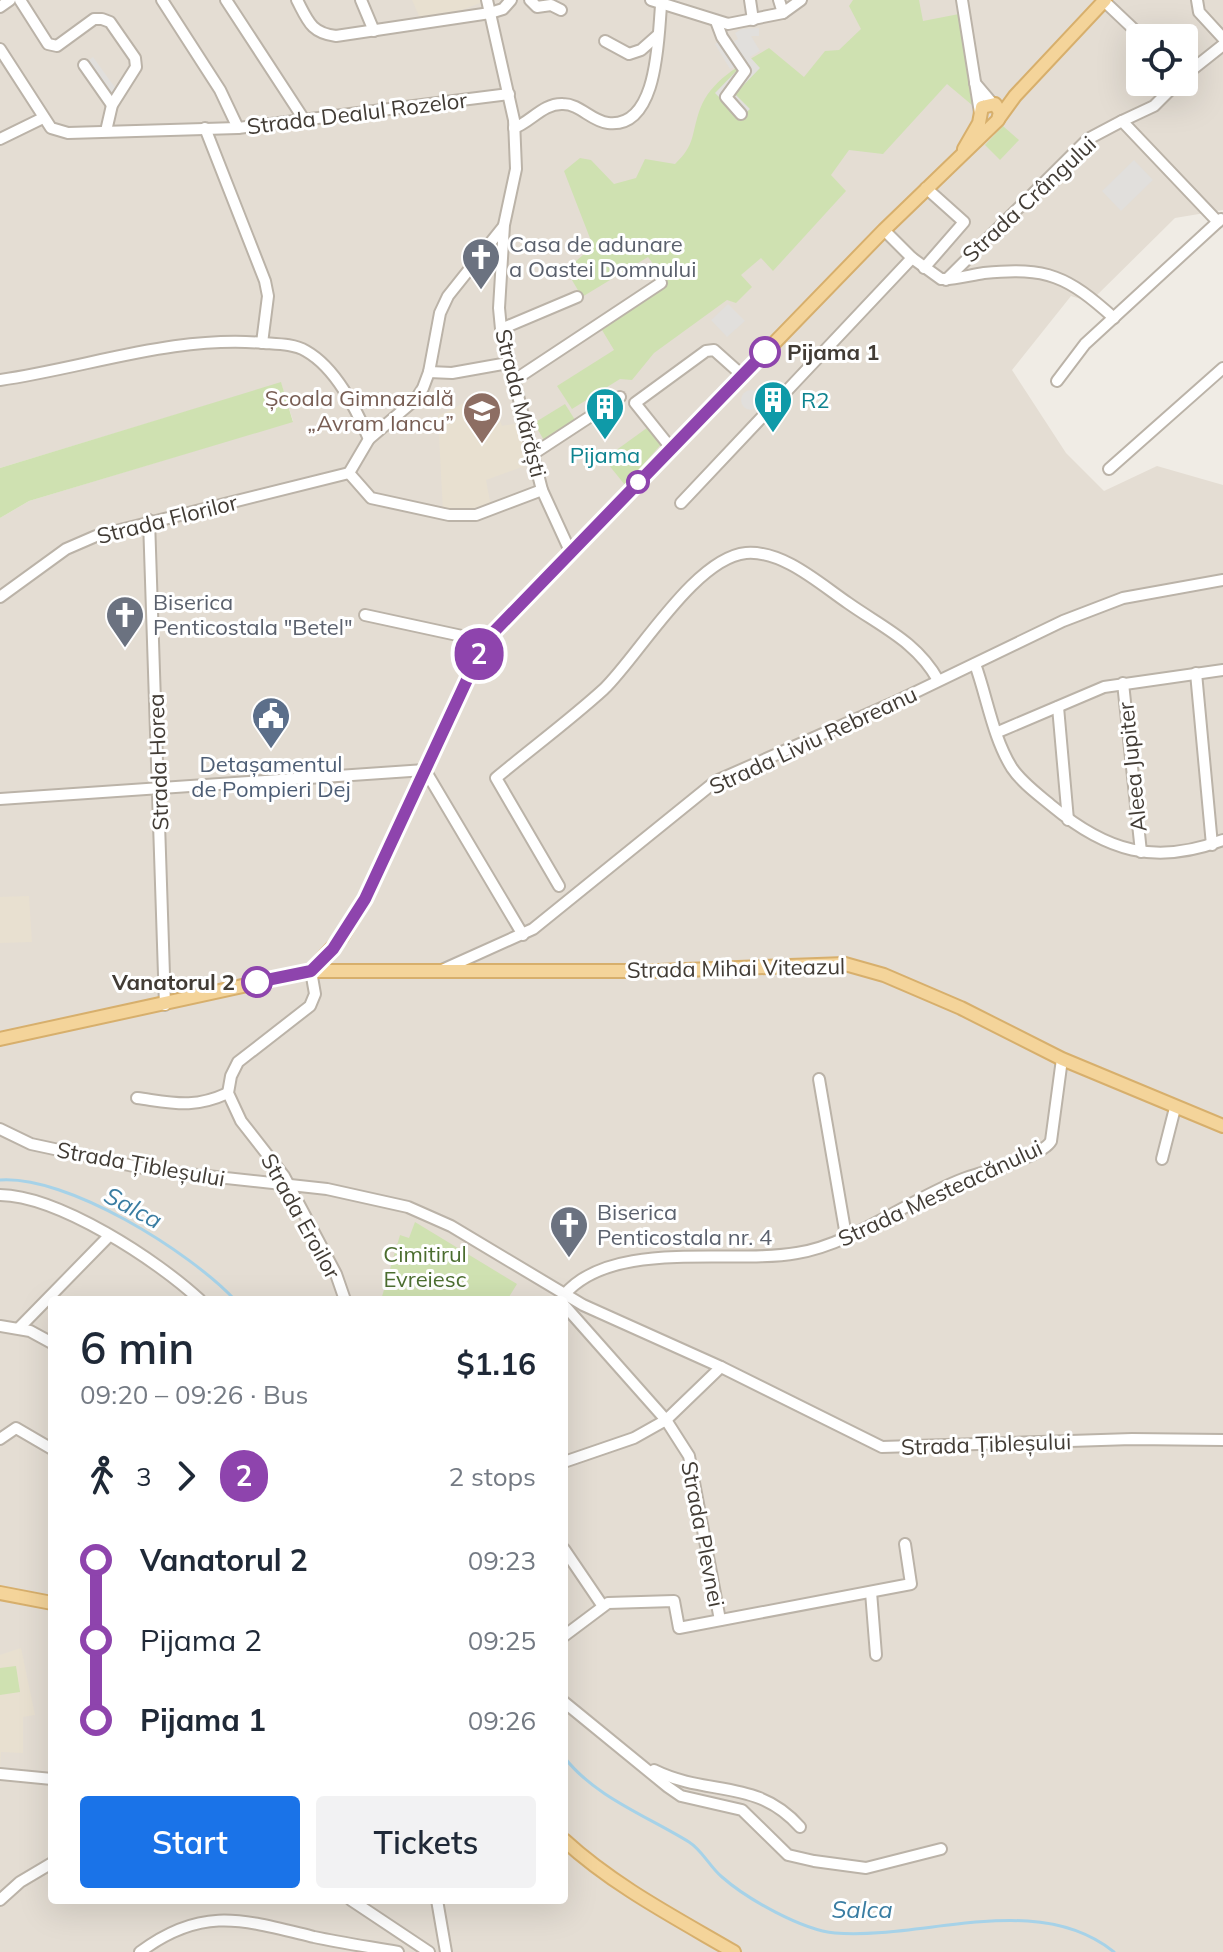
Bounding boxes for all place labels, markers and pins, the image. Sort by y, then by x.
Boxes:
place label: Casa de adunare a Oastei Domnului [509,230,697,283]
church icon: Casa de adunare a Oastei Domnului [460,236,502,291]
marker: Pijama 1 [750,337,780,367]
place label: Pijama 1 [787,338,879,366]
building icon: R2 [752,379,794,434]
place label: Școala Gimnazială „Avram Iancu” [265,384,454,437]
building icon: Pijama [584,386,626,441]
place label: R2 [801,386,829,414]
school or university icon: Școala Gimnazială „Avram Iancu” [461,390,503,445]
place label: Pijama [570,441,640,469]
unlabelled marker [627,471,649,493]
place label: Biserica Penticostala "Betel" [153,588,353,641]
church icon: Biserica Penticostala "Betel" [104,594,146,649]
public building icon: Detașamentul de Pompieri Dej [250,695,292,750]
place label: Detașamentul de Pompieri Dej [191,750,351,803]
marker: Vanatorul 2 [242,967,272,997]
place label: Vanatorul 2 [111,968,235,996]
place label: Biserica Penticostala nr. 4 [597,1198,772,1251]
church icon: Biserica Penticostala nr. 4 [548,1204,590,1259]

